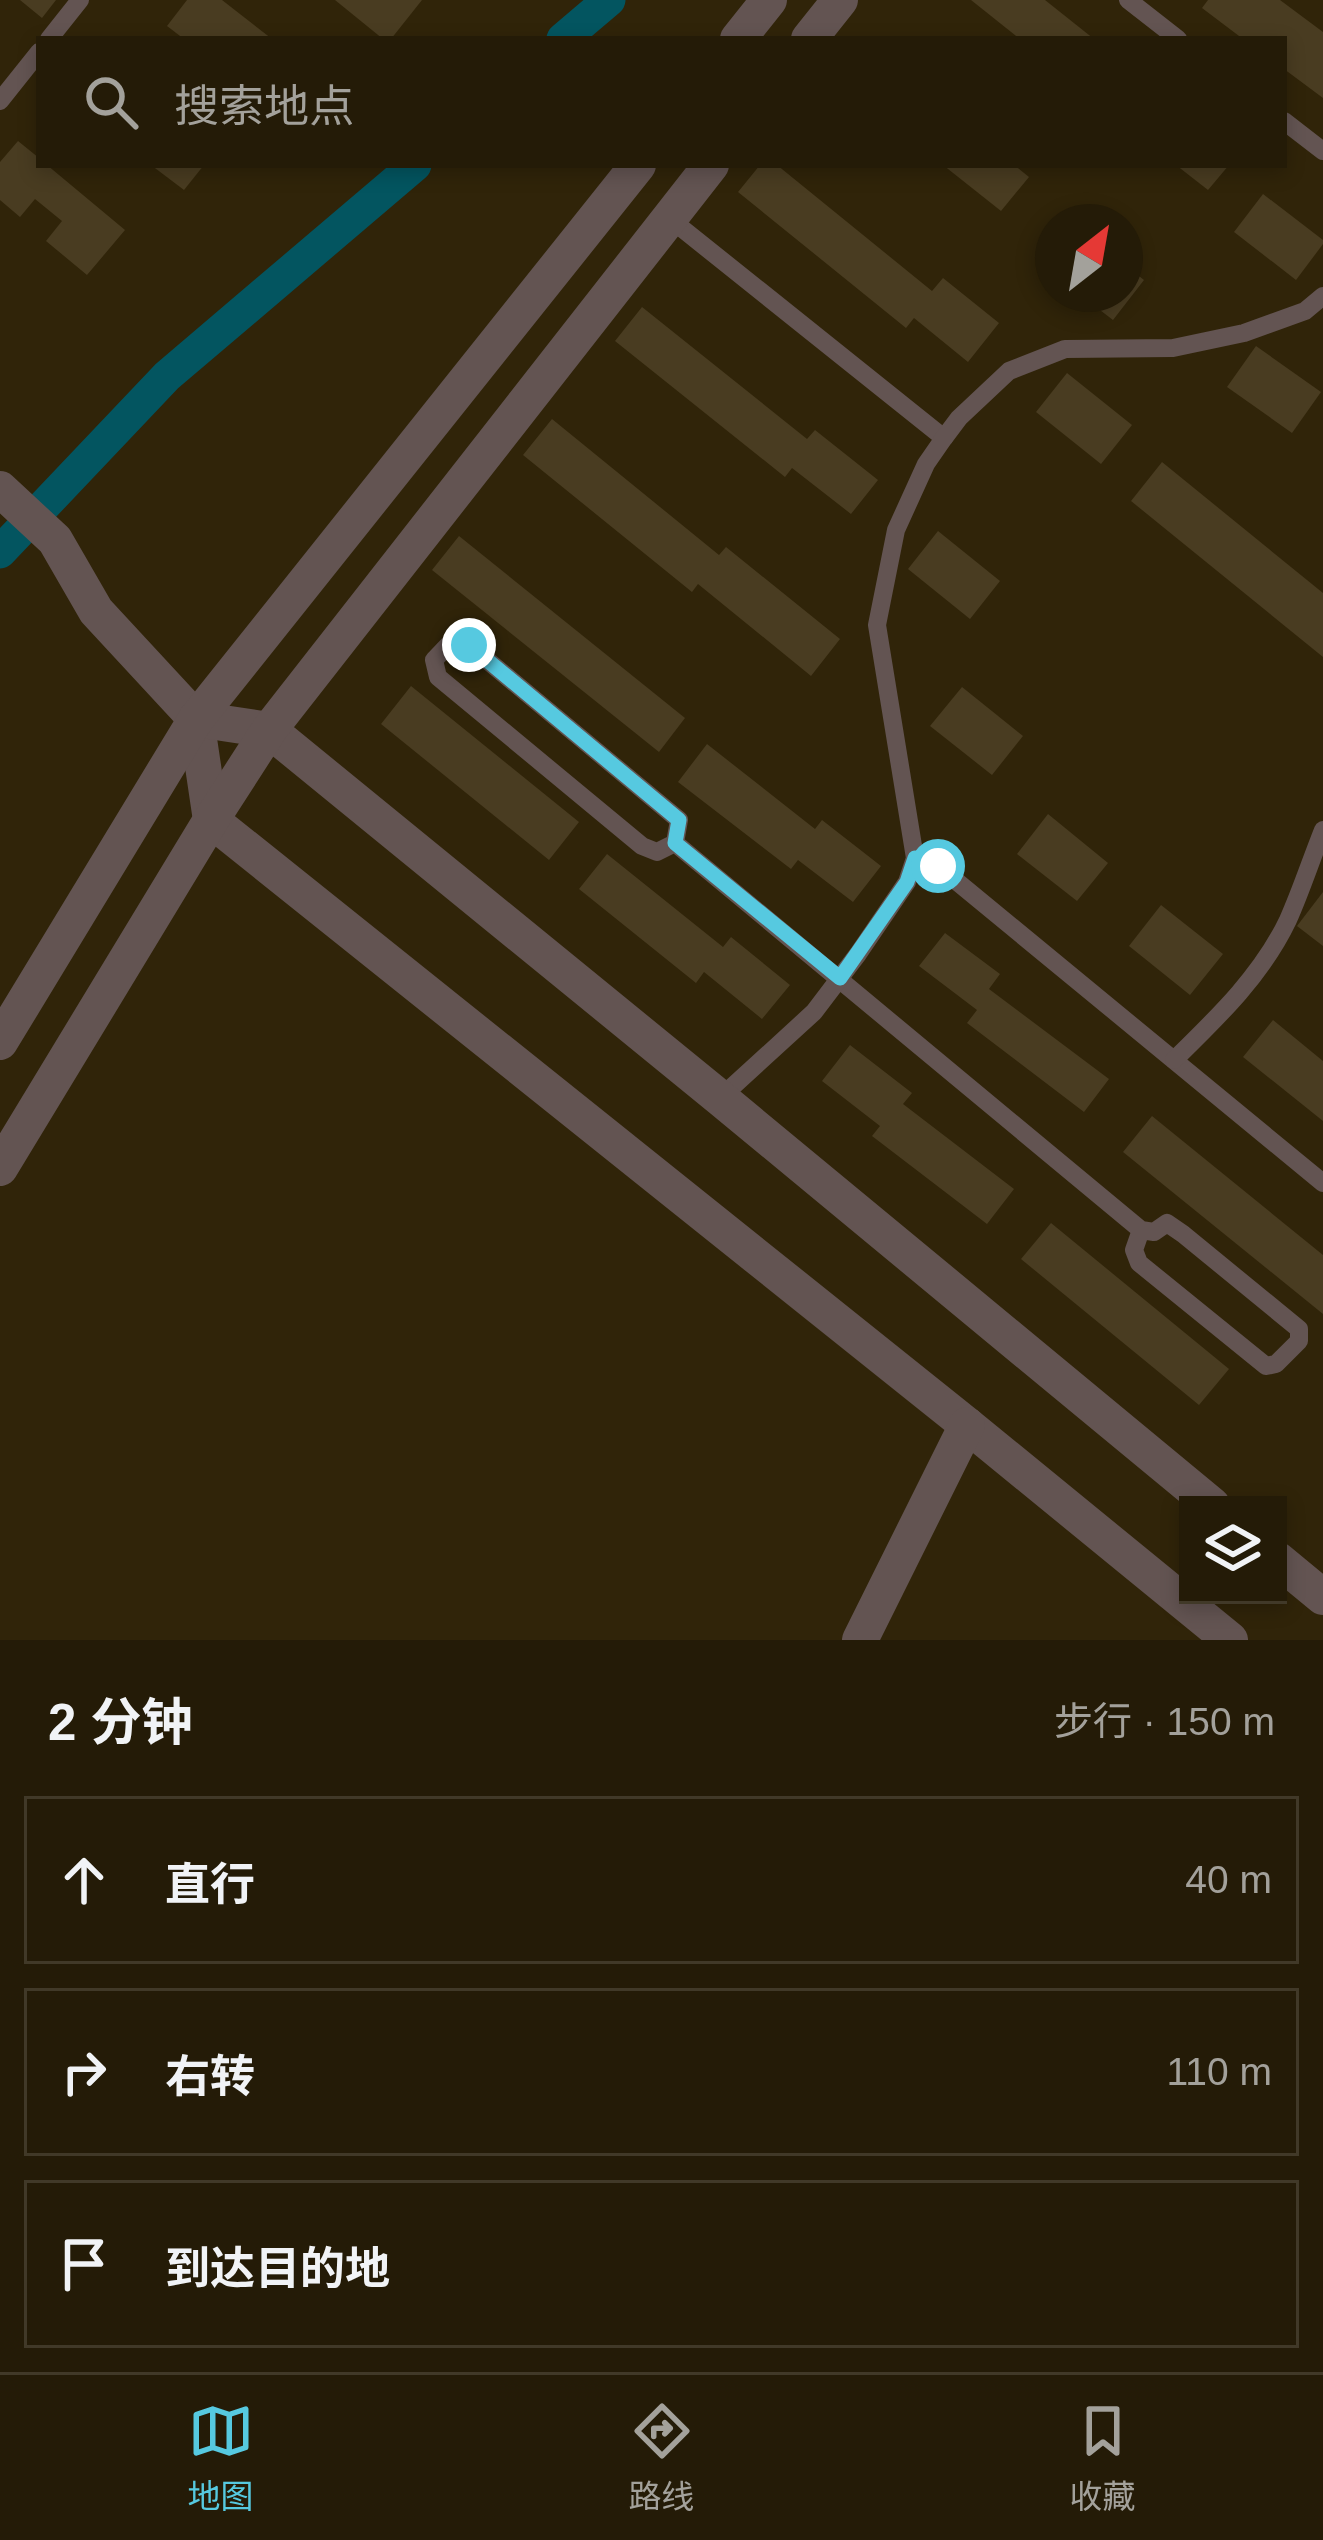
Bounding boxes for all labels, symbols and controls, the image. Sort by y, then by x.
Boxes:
search box [36,36,1287,168]
icon: search [78,69,144,135]
text: 搜索地点 [174,81,354,132]
north arrow [1035,204,1143,312]
route end [442,618,496,672]
route start [911,839,965,893]
map controls [1179,1496,1287,1604]
button: layers [1179,1496,1287,1604]
text: 2 分钟 [48,1694,193,1751]
text: 步行 · 150 m [1054,1700,1275,1743]
icon: ahead [51,1847,117,1913]
text: 40 m [1185,1858,1272,1901]
text: 直行 [165,1859,255,1910]
icon: right [51,2039,117,2105]
text: 110 m [1167,2050,1272,2093]
text: 右转 [165,2051,255,2102]
icon: arrive [51,2231,117,2297]
text: 到达目的地 [165,2243,390,2294]
tab: 地图 [188,2398,254,2518]
tab: 路线 [629,2398,695,2518]
tab: 收藏 [1070,2398,1136,2518]

